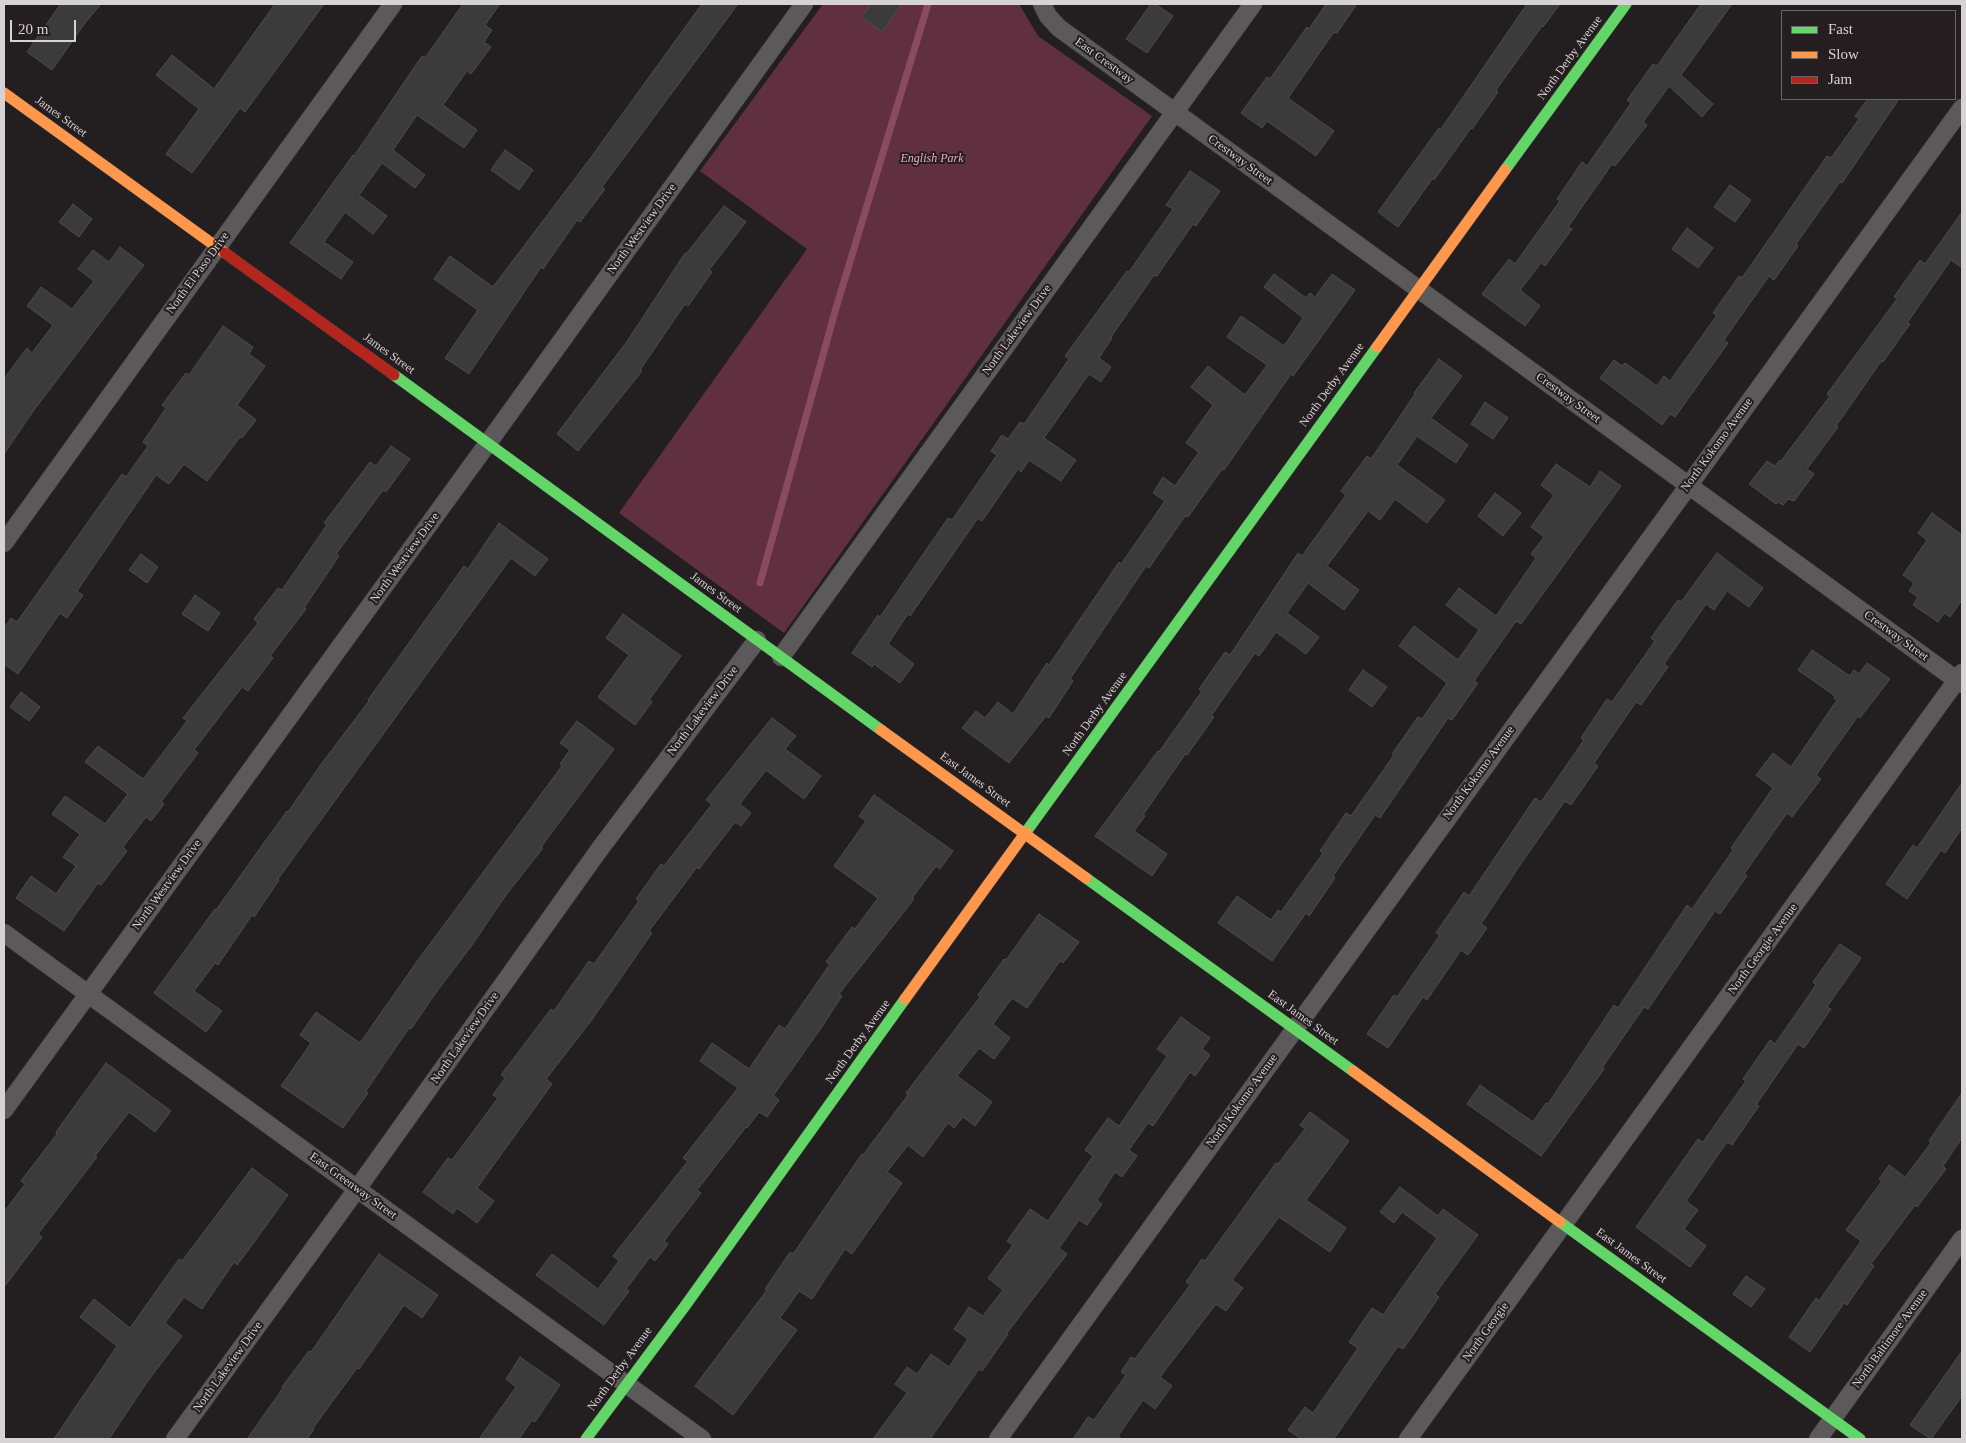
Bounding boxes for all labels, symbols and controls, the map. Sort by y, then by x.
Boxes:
scale bar [12,10,79,42]
legend [1781,10,1956,100]
street label: North Derby Avenue [1535,13,1605,103]
text: 20 m [18,21,48,37]
text: Fast [1828,21,1853,37]
street label: East Crestway [1072,35,1136,87]
text: Slow [1828,46,1859,62]
text: Jam [1828,71,1852,87]
street label: James Street [32,93,90,141]
street label: Crestway Street [1205,132,1275,188]
park label: English Park [901,152,963,166]
street label: North Westview Drive [604,181,680,277]
street label: North El Paso Drive [163,229,233,317]
street label: North Lakeview Drive [979,282,1055,378]
street label: James Street [360,330,418,378]
street label: North Derby Avenue [1297,340,1367,430]
street label: Crestway Street [1533,370,1603,426]
street label: North Kokomo Avenue [1678,395,1756,495]
street label: North Westview Drive [367,510,443,606]
street label: James Street [687,569,745,617]
street label: Crestway Street [1861,608,1931,664]
street label: North Lakeview Drive [665,663,741,759]
street label: North Derby Avenue [1060,669,1130,759]
street label: North Kokomo Avenue [1440,723,1518,823]
street label: East James Street [937,749,1013,811]
street label: North Westview Drive [129,837,205,933]
street label: North Georgie Avenue [1725,901,1801,997]
street label: East James Street [1265,987,1341,1049]
street label: North Lakeview Drive [428,989,502,1087]
street label: North Derby Avenue [823,997,893,1087]
street label: North Kokomo Avenue [1203,1051,1281,1151]
street label: East Greenway Street [307,1150,399,1222]
street label: East James Street [1593,1225,1669,1287]
street label: North Baltimore Avenue [1849,1287,1931,1391]
street label: North Georgie [1460,1300,1512,1364]
street label: North Lakeview Drive [190,1319,266,1415]
street label: North Derby Avenue [585,1324,655,1414]

